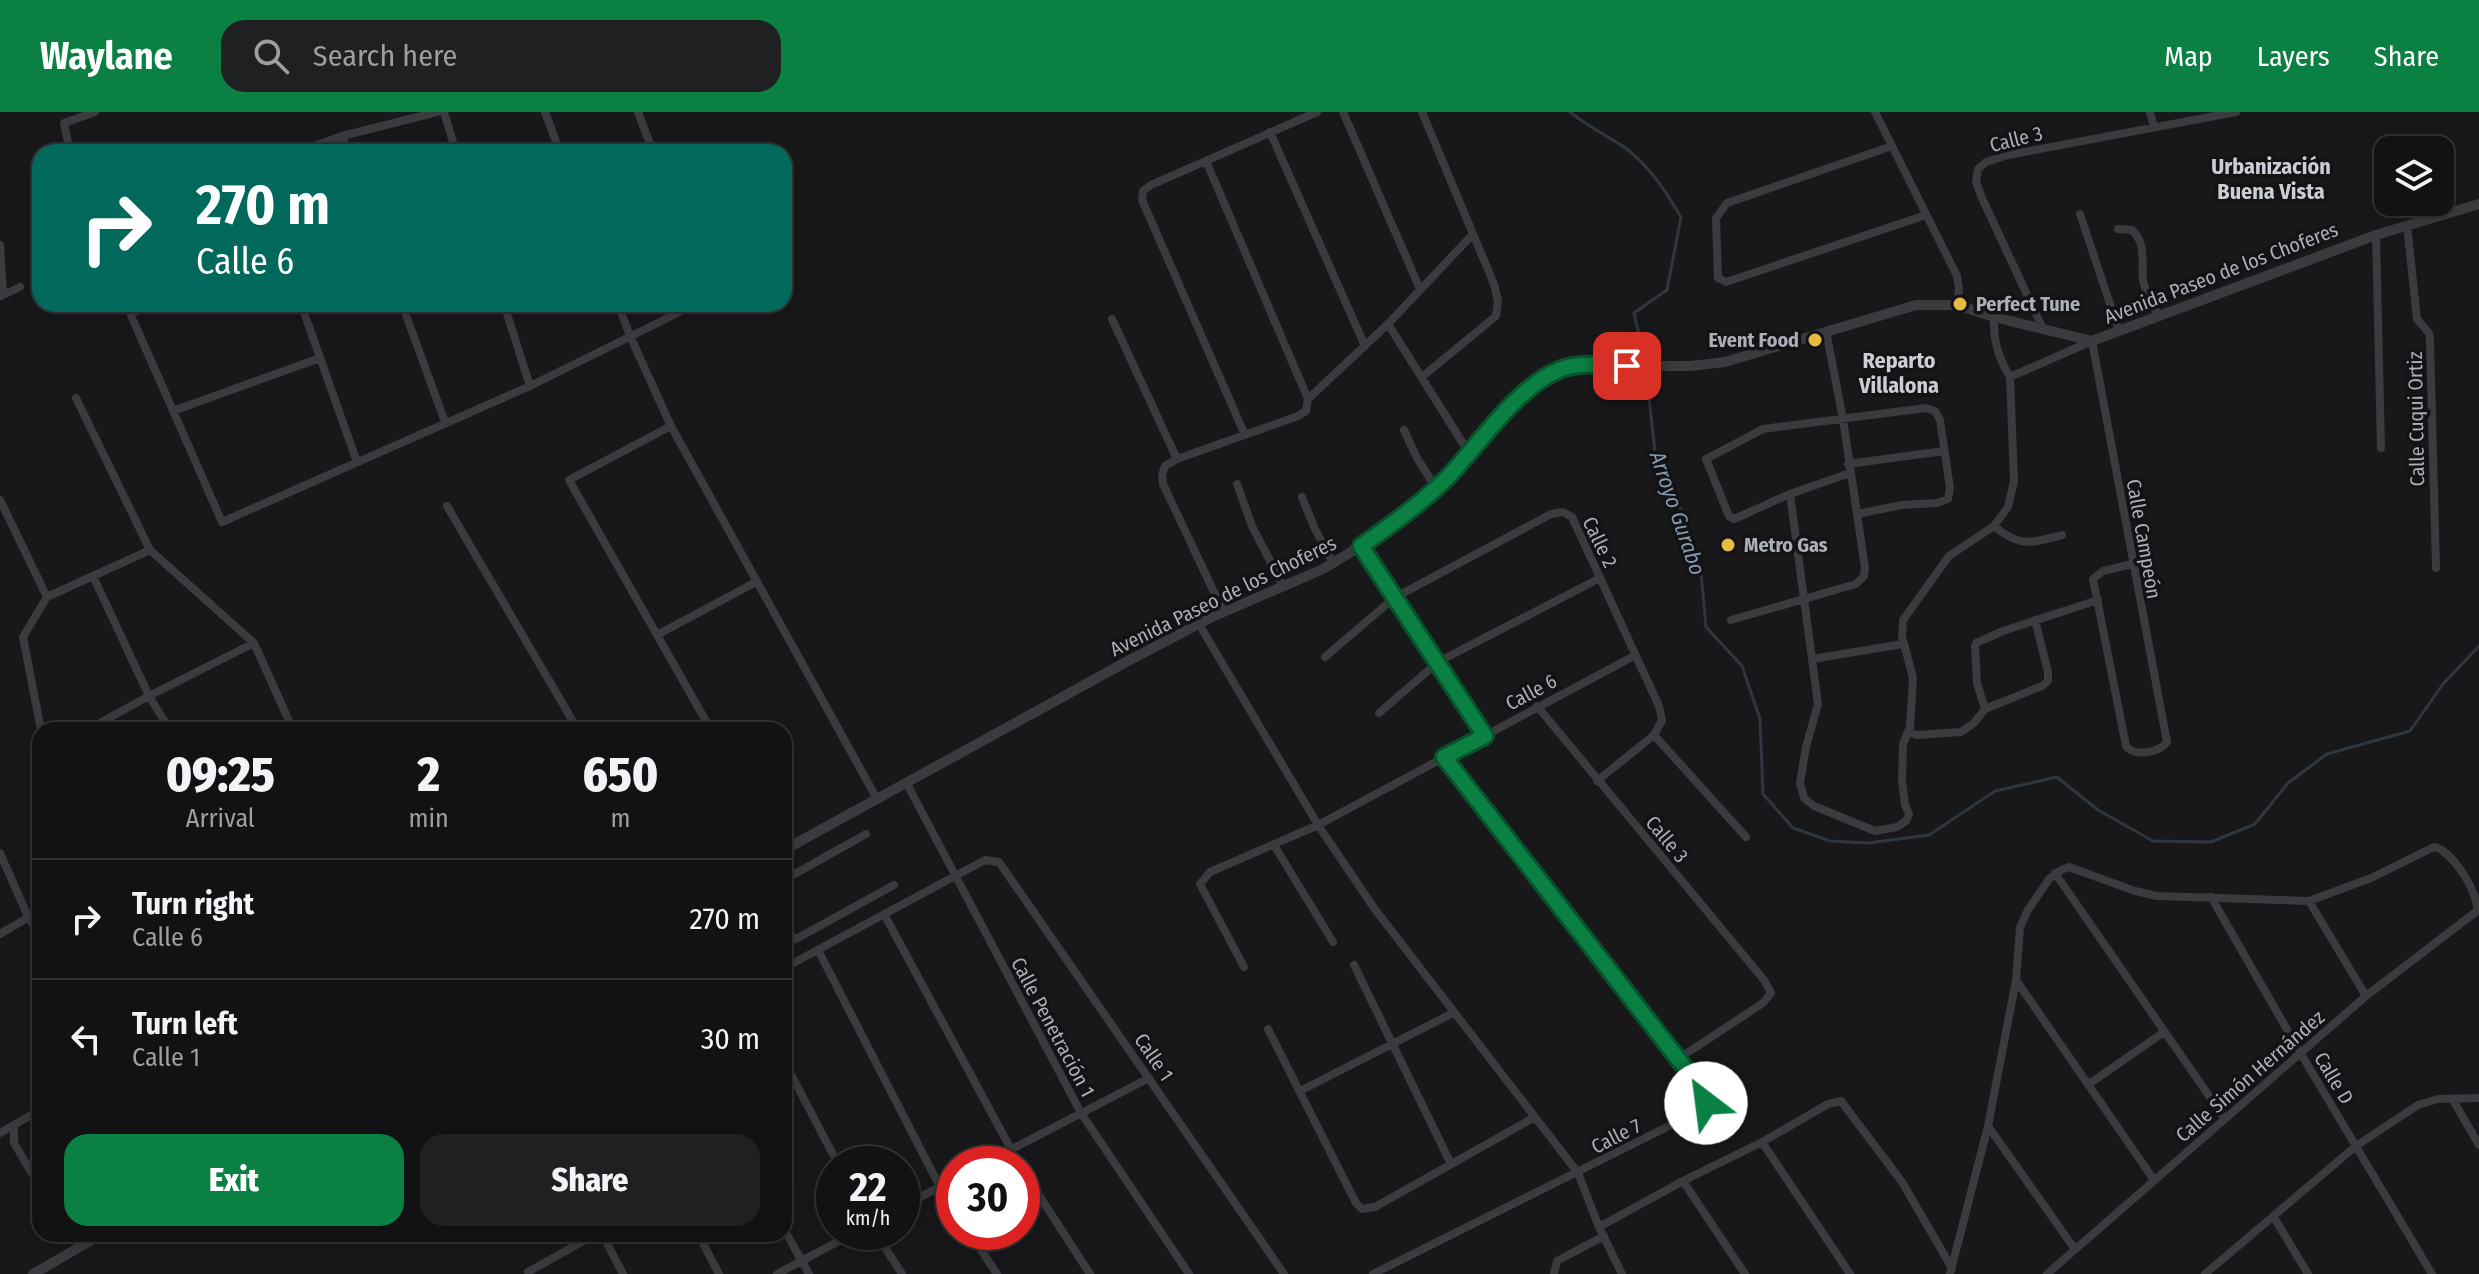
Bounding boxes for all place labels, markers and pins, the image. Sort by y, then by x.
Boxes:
place label: Perfect Tune [1976,292,2080,316]
marker: Perfect Tune [1951,295,1969,313]
place label: Event Food [1708,328,1799,352]
marker: Event Food [1806,331,1824,349]
pin [1593,332,1661,400]
place label: Metro Gas [1744,533,1828,557]
marker: Metro Gas [1719,536,1737,554]

